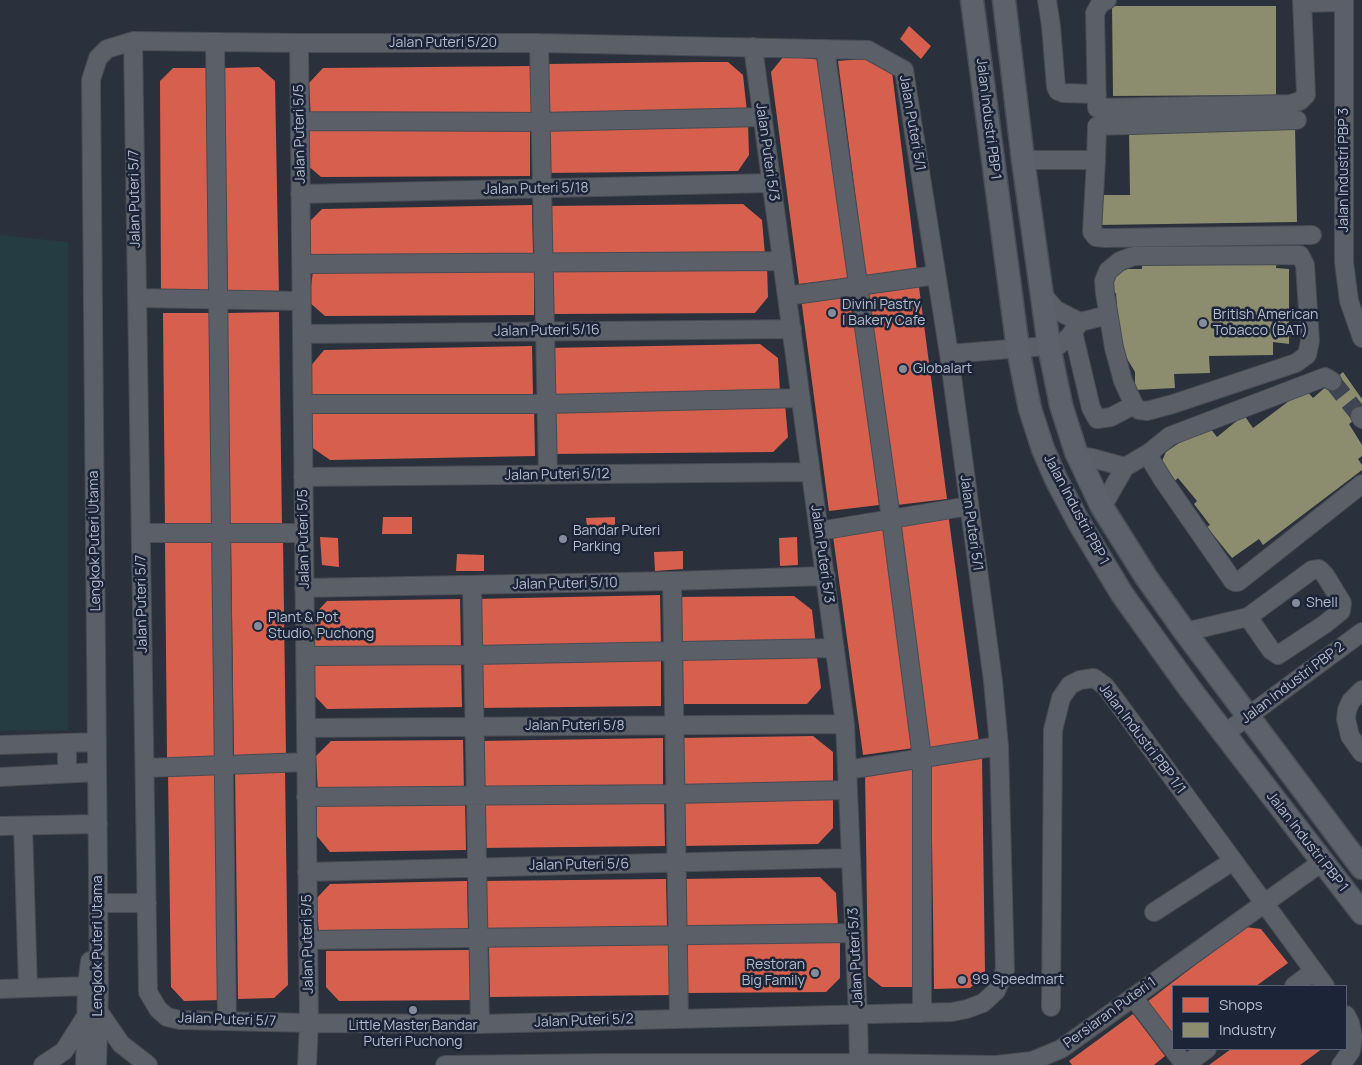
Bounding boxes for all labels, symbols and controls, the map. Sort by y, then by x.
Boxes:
street label: Jalan Puteri 5/20 [389,35,497,51]
street label: Jalan Industri PBP 1 [972,57,1004,181]
street label: Jalan Puteri 5/1 [895,74,929,172]
street label: Jalan Puteri 5/5 [291,84,309,184]
street label: Jalan Puteri 5/3 [752,102,782,202]
street label: Jalan Industri PBP 3 [1336,108,1352,232]
street label: Jalan Puteri 5/7 [126,150,144,248]
street label: Jalan Puteri 5/18 [483,180,589,198]
place label: Divini Pastry | Bakery Cafe [842,297,925,330]
marker: Divini Pastry | Bakery Cafe [826,307,838,319]
place label: British American Tobacco (BAT) [1213,307,1318,340]
marker: British American Tobacco (BAT) [1197,317,1209,329]
street label: Jalan Puteri 5/16 [494,322,600,340]
place label: Globalart [913,361,972,377]
marker: Globalart [897,363,909,375]
street label: Jalan Industri PBP 1 [1040,452,1112,568]
street label: Jalan Puteri 5/12 [504,466,610,484]
street label: Lengkok Puteri Utama [85,470,105,612]
street label: Jalan Puteri 5/1 [956,474,986,572]
street label: Jalan Puteri 5/5 [295,489,313,589]
street label: Jalan Puteri 5/3 [807,504,837,604]
place label: Bandar Puteri Parking [573,523,660,556]
marker: Bandar Puteri Parking [557,533,569,545]
street label: Jalan Puteri 5/7 [133,555,151,653]
street label: Jalan Puteri 5/10 [512,575,618,593]
place label: Shell [1306,595,1338,611]
marker: Shell [1290,597,1302,609]
place label: Plant & Pot Studio, Puchong [268,610,374,642]
marker: Plant & Pot Studio, Puchong [252,620,264,632]
street label: Jalan Industri PBP 2 [1238,639,1348,727]
street label: Jalan Industri PBP 1/1 [1095,681,1189,797]
street label: Jalan Puteri 5/8 [525,718,625,734]
street label: Jalan Industri PBP 1 [1263,789,1351,895]
street label: Jalan Puteri 5/6 [529,856,629,874]
street label: Lengkok Puteri Utama [90,876,106,1016]
street label: Jalan Puteri 5/5 [299,894,317,994]
street label: Jalan Puteri 5/3 [845,907,867,1007]
place label: Restoran Big Family [742,957,805,990]
marker: Restoran Big Family [809,967,821,979]
place label: 99 Speedmart [972,972,1064,988]
marker: 99 Speedmart [956,974,968,986]
street label: Persiaran Puteri 1 [1060,974,1160,1052]
legend [1172,985,1347,1050]
text: Shops [1219,994,1263,1015]
marker: Little Master Bandar Puteri Puchong [407,1004,419,1016]
street label: Jalan Puteri 5/7 [178,1010,276,1030]
street label: Jalan Puteri 5/2 [534,1011,634,1031]
place label: Little Master Bandar Puteri Puchong [348,1018,478,1050]
text: Industry [1219,1019,1276,1040]

